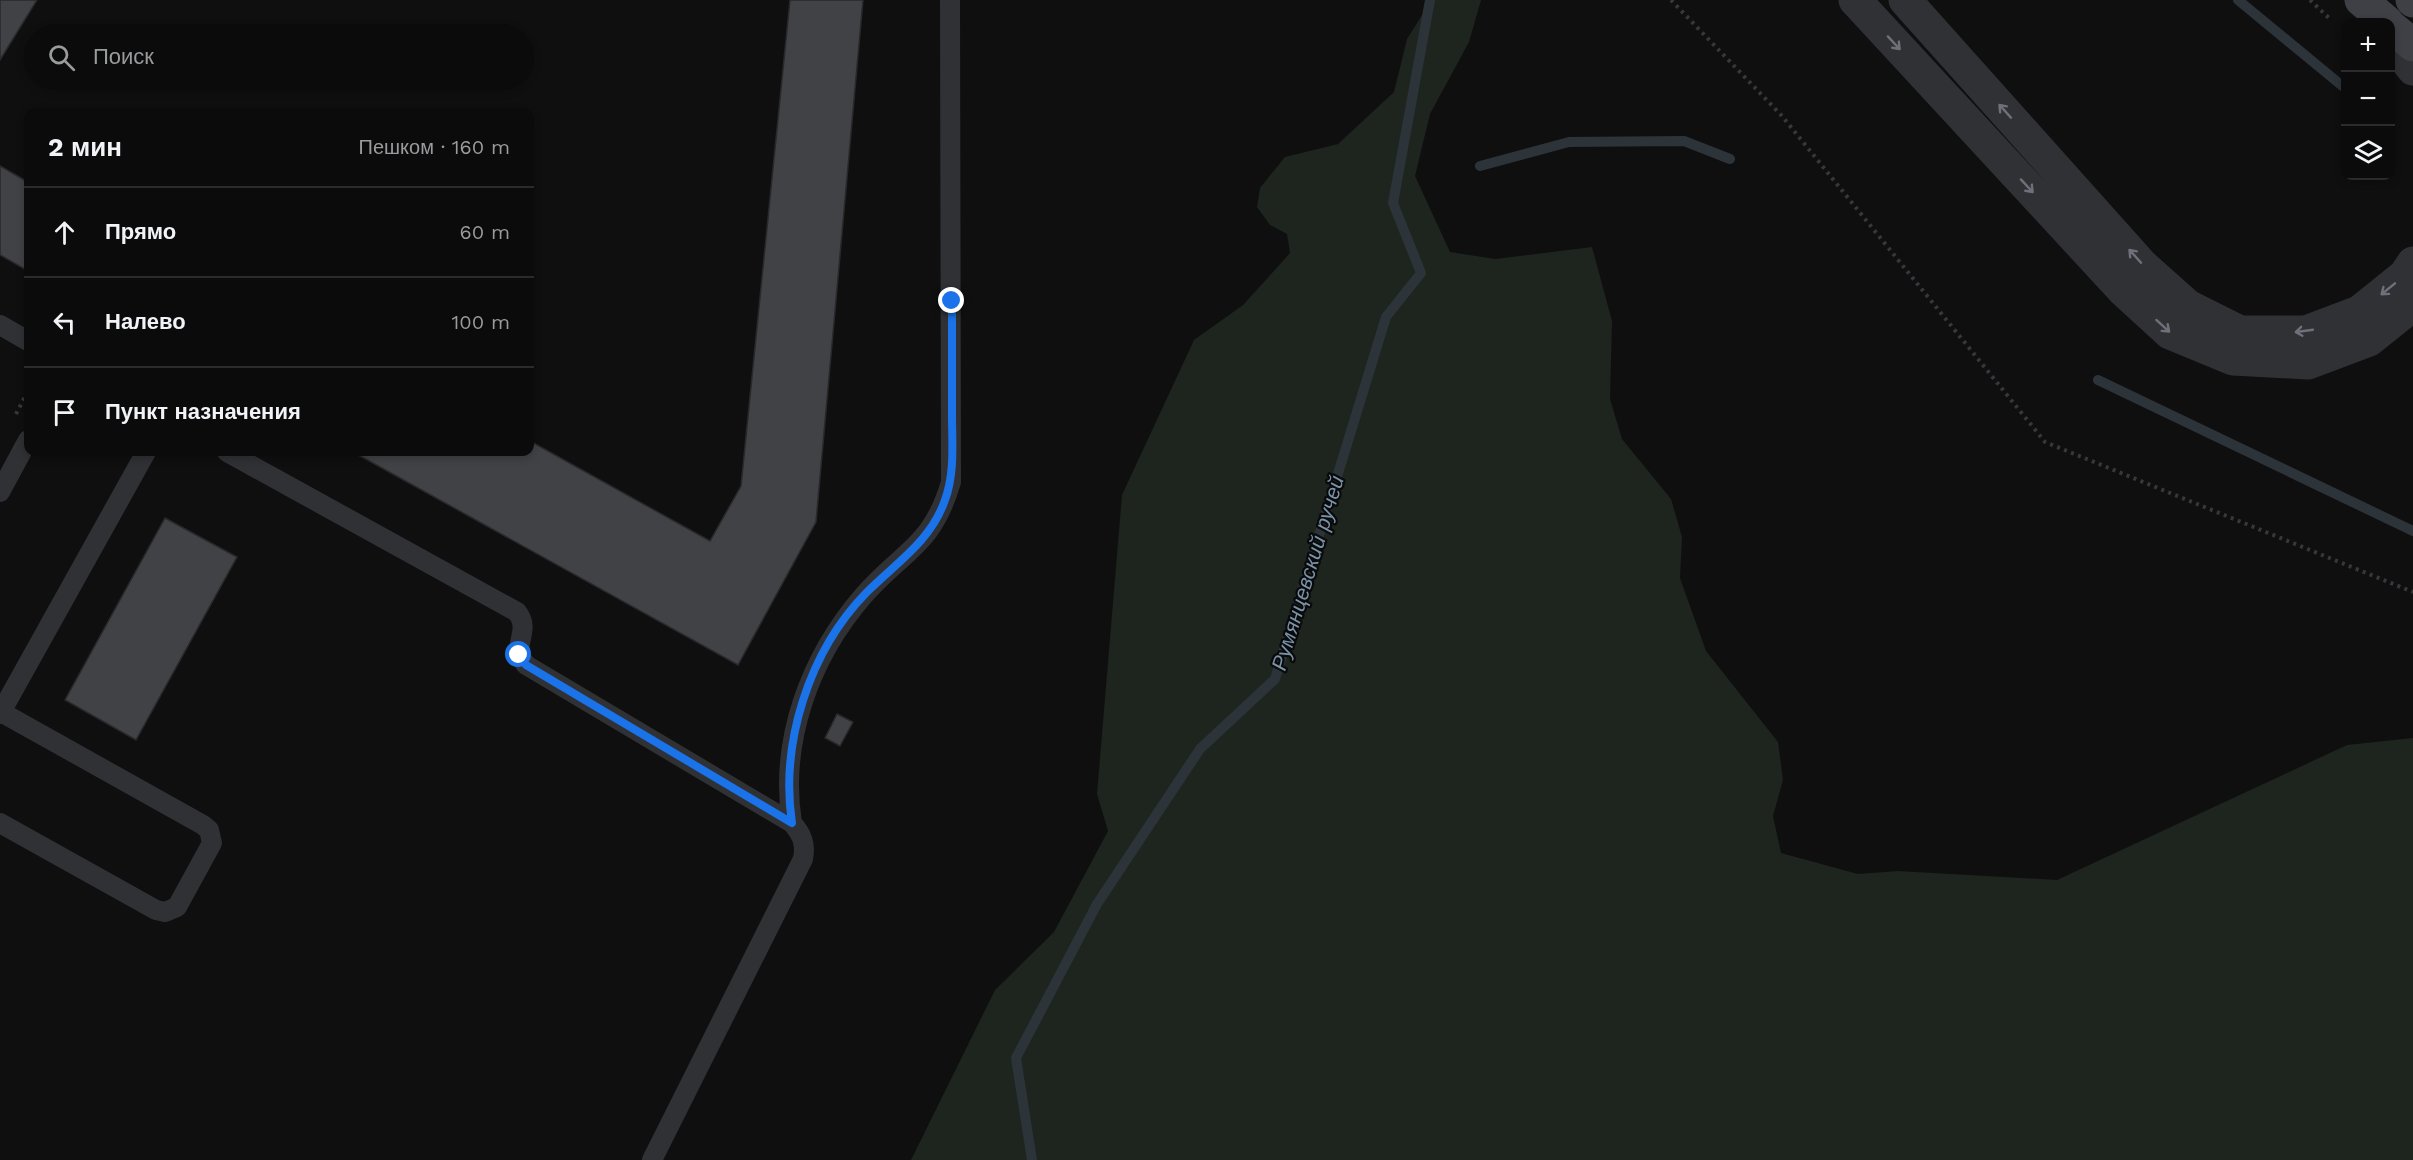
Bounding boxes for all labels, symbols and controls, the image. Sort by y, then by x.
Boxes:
map controls [2341,18,2395,180]
button: + [2341,18,2395,72]
search box [24,24,534,90]
one-way arrow [1887,35,1901,50]
icon: search [45,41,78,74]
text: Поиск [93,44,154,69]
button: − [2341,72,2395,126]
one-way arrow [1998,104,2012,119]
button: layers [2341,126,2395,180]
text: 2 мин [48,132,122,162]
text: Пешком · 160 m [359,135,510,159]
one-way arrow [2020,178,2034,193]
icon: ahead [48,216,81,249]
text: Прямо [105,219,176,244]
text: 60 m [460,220,510,244]
one-way arrow [2128,249,2142,264]
one-way arrow [2380,283,2396,296]
route end [938,287,964,313]
icon: left [48,306,81,339]
text: Налево [105,309,186,334]
text: 100 m [451,310,510,334]
one-way arrow [2155,319,2170,333]
one-way arrow [2295,325,2314,336]
icon: arrive [48,396,81,429]
text: Пункт назначения [105,399,301,424]
water label: Румянцевский ручей [1266,472,1349,673]
route start [505,641,531,667]

